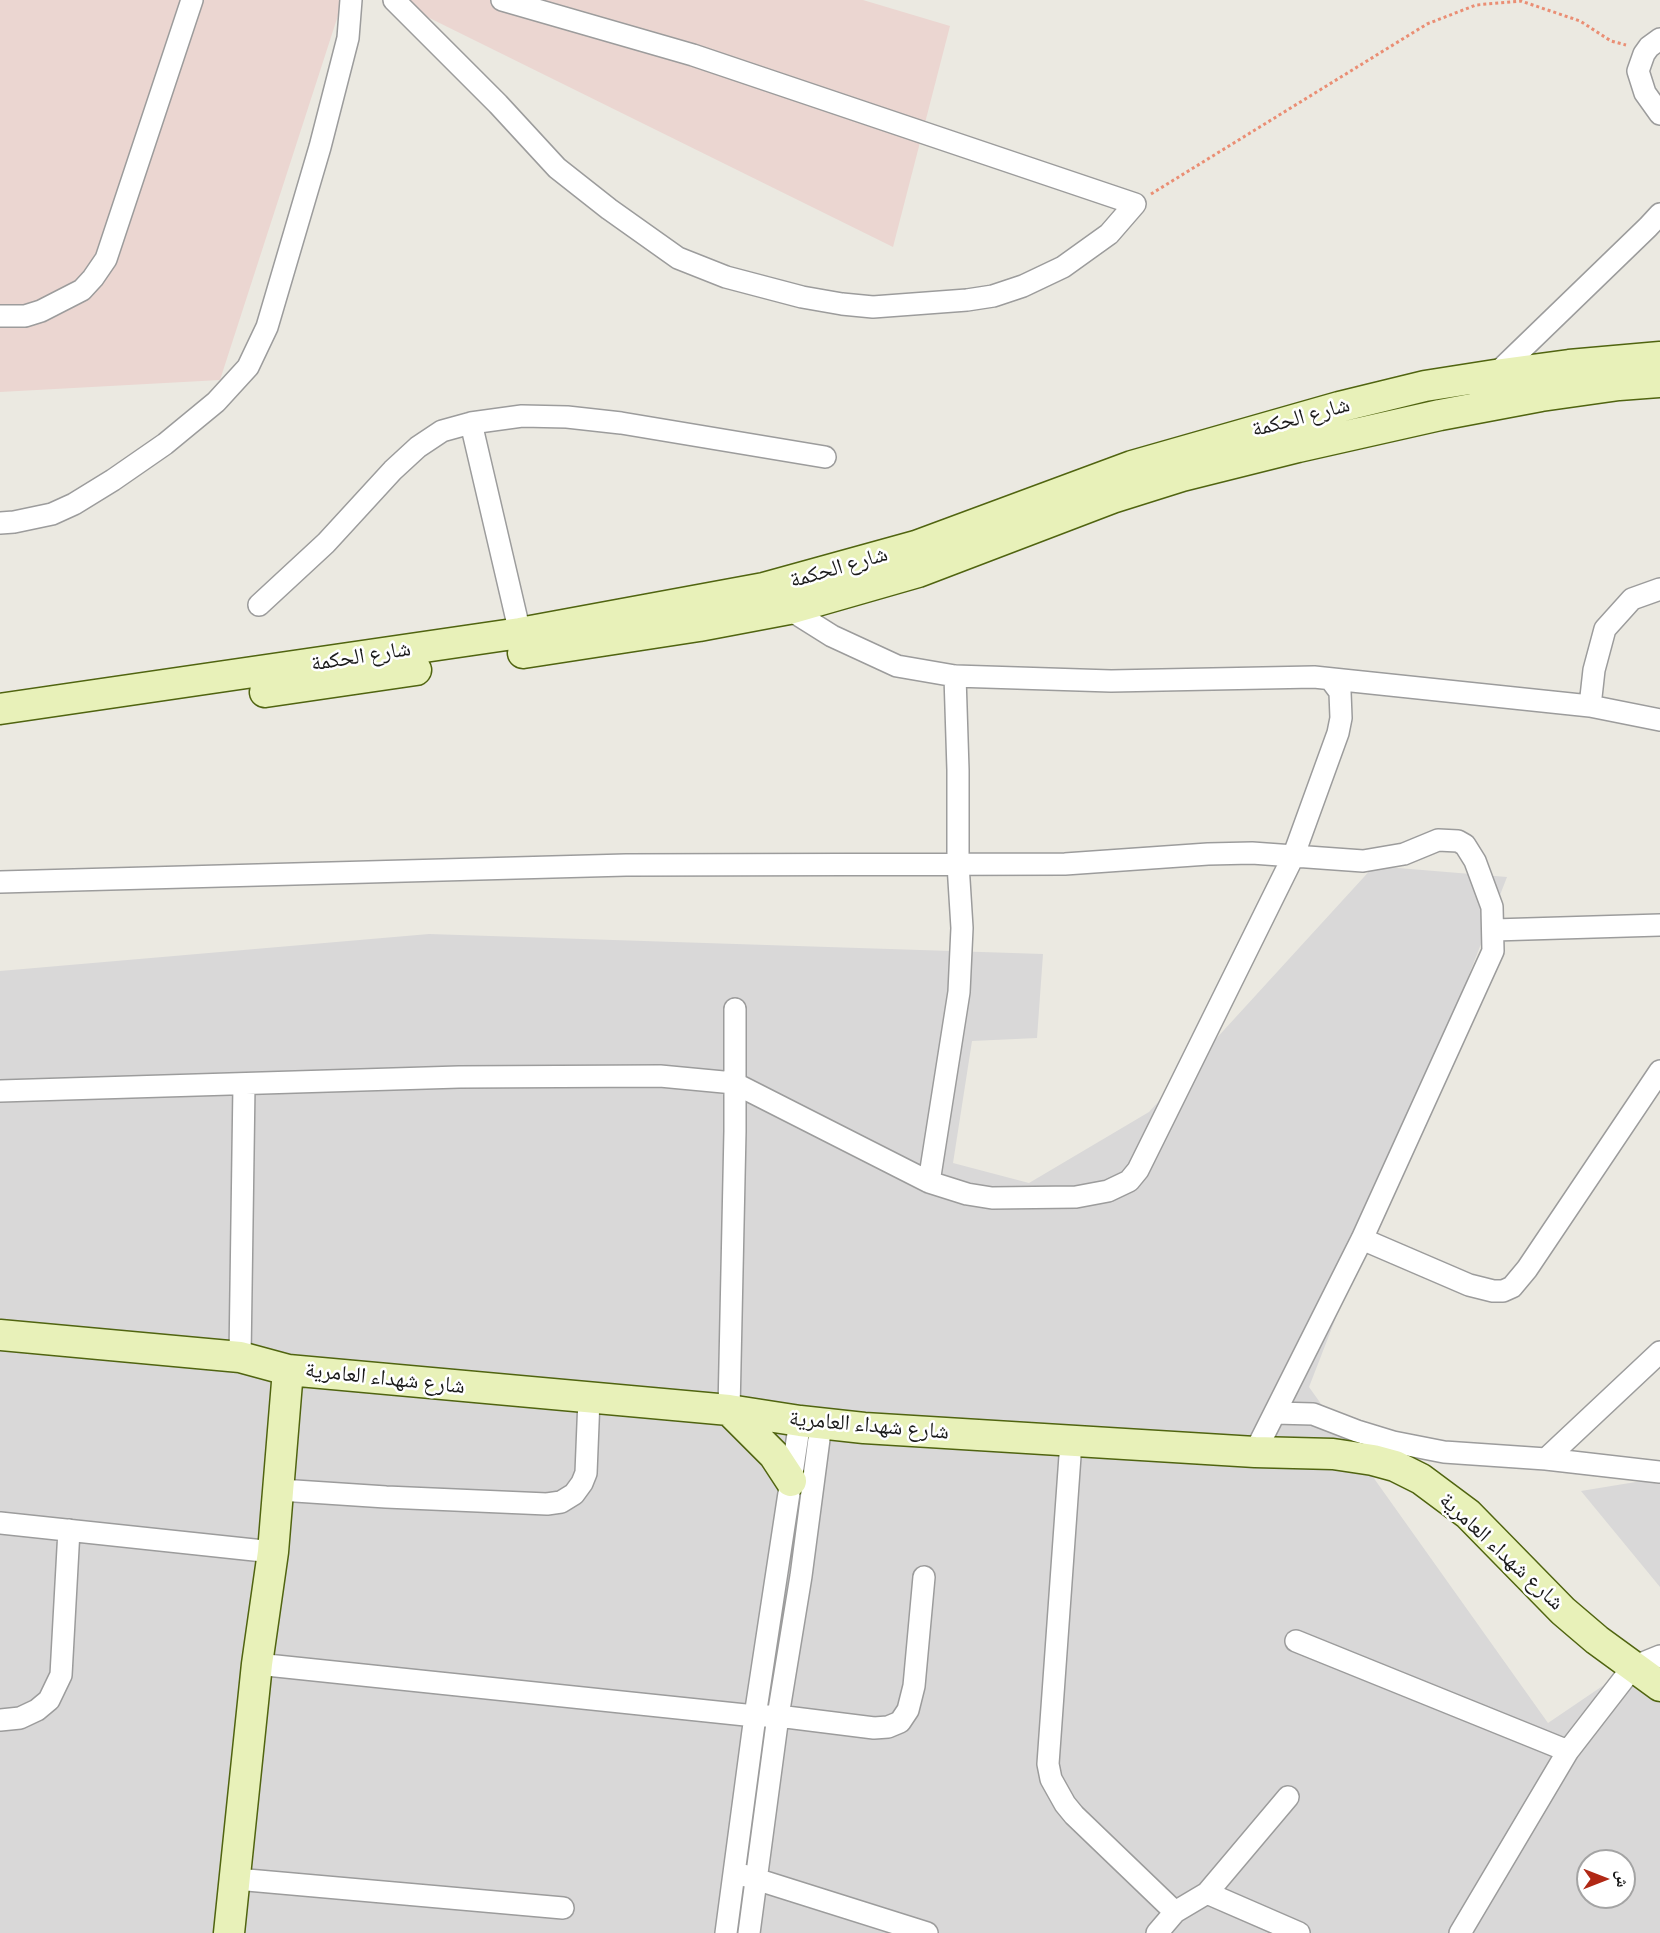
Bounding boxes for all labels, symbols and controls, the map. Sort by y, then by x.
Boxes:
street label: شارع الحكمة [1249,392,1353,444]
street label: شارع الحكمة [787,541,891,595]
street label: شارع الحكمة [309,636,413,678]
street label: شارع شهداء العامرية [304,1357,466,1401]
street label: شارع شهداء العامرية [788,1406,950,1446]
street label: شارع شهداء العامرية [1433,1488,1569,1616]
north arrow [1576,1849,1636,1909]
text: ش [1612,1871,1632,1887]

